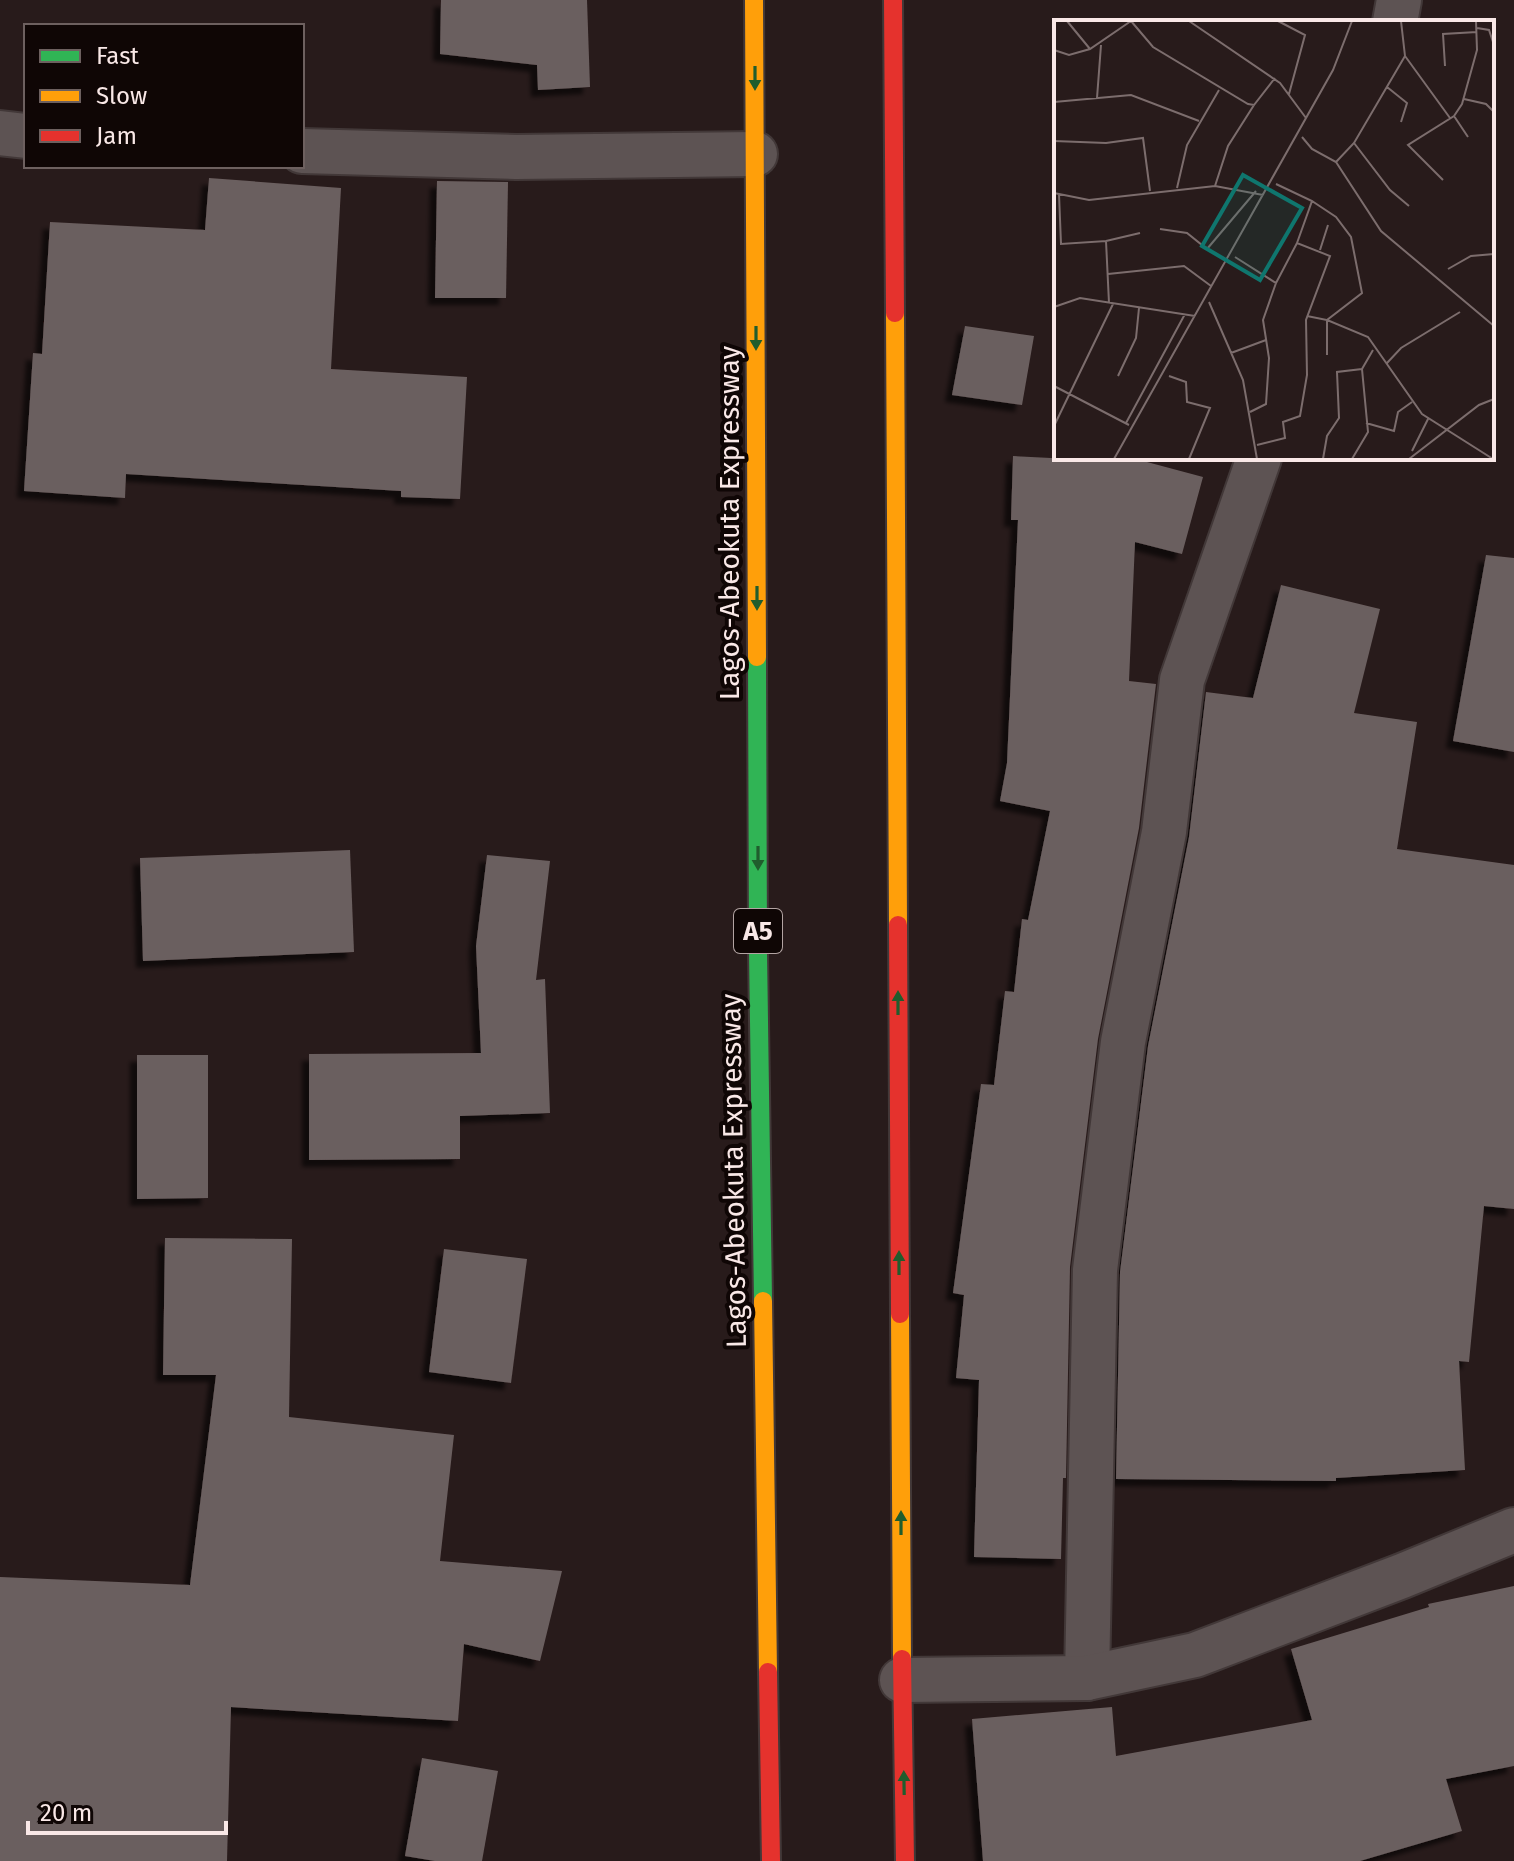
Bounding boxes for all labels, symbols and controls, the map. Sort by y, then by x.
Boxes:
inset map [1054,20,1494,460]
legend [24,24,304,168]
text: Fast [96,42,139,70]
one-way arrow [749,66,761,91]
text: Slow [96,82,147,110]
text: Jam [96,122,137,150]
one-way arrow [750,326,762,351]
street label: Lagos-Abeokuta Expressway [713,345,746,700]
one-way arrow [751,586,763,611]
one-way arrow [752,846,764,871]
road number: A5 [734,909,782,953]
one-way arrow [892,990,904,1015]
street label: Lagos-Abeokuta Expressway [714,993,753,1349]
one-way arrow [893,1250,906,1275]
one-way arrow [895,1510,907,1535]
one-way arrow [897,1770,910,1795]
scale bar [28,1785,226,1835]
text: 20 m [40,1799,92,1827]

